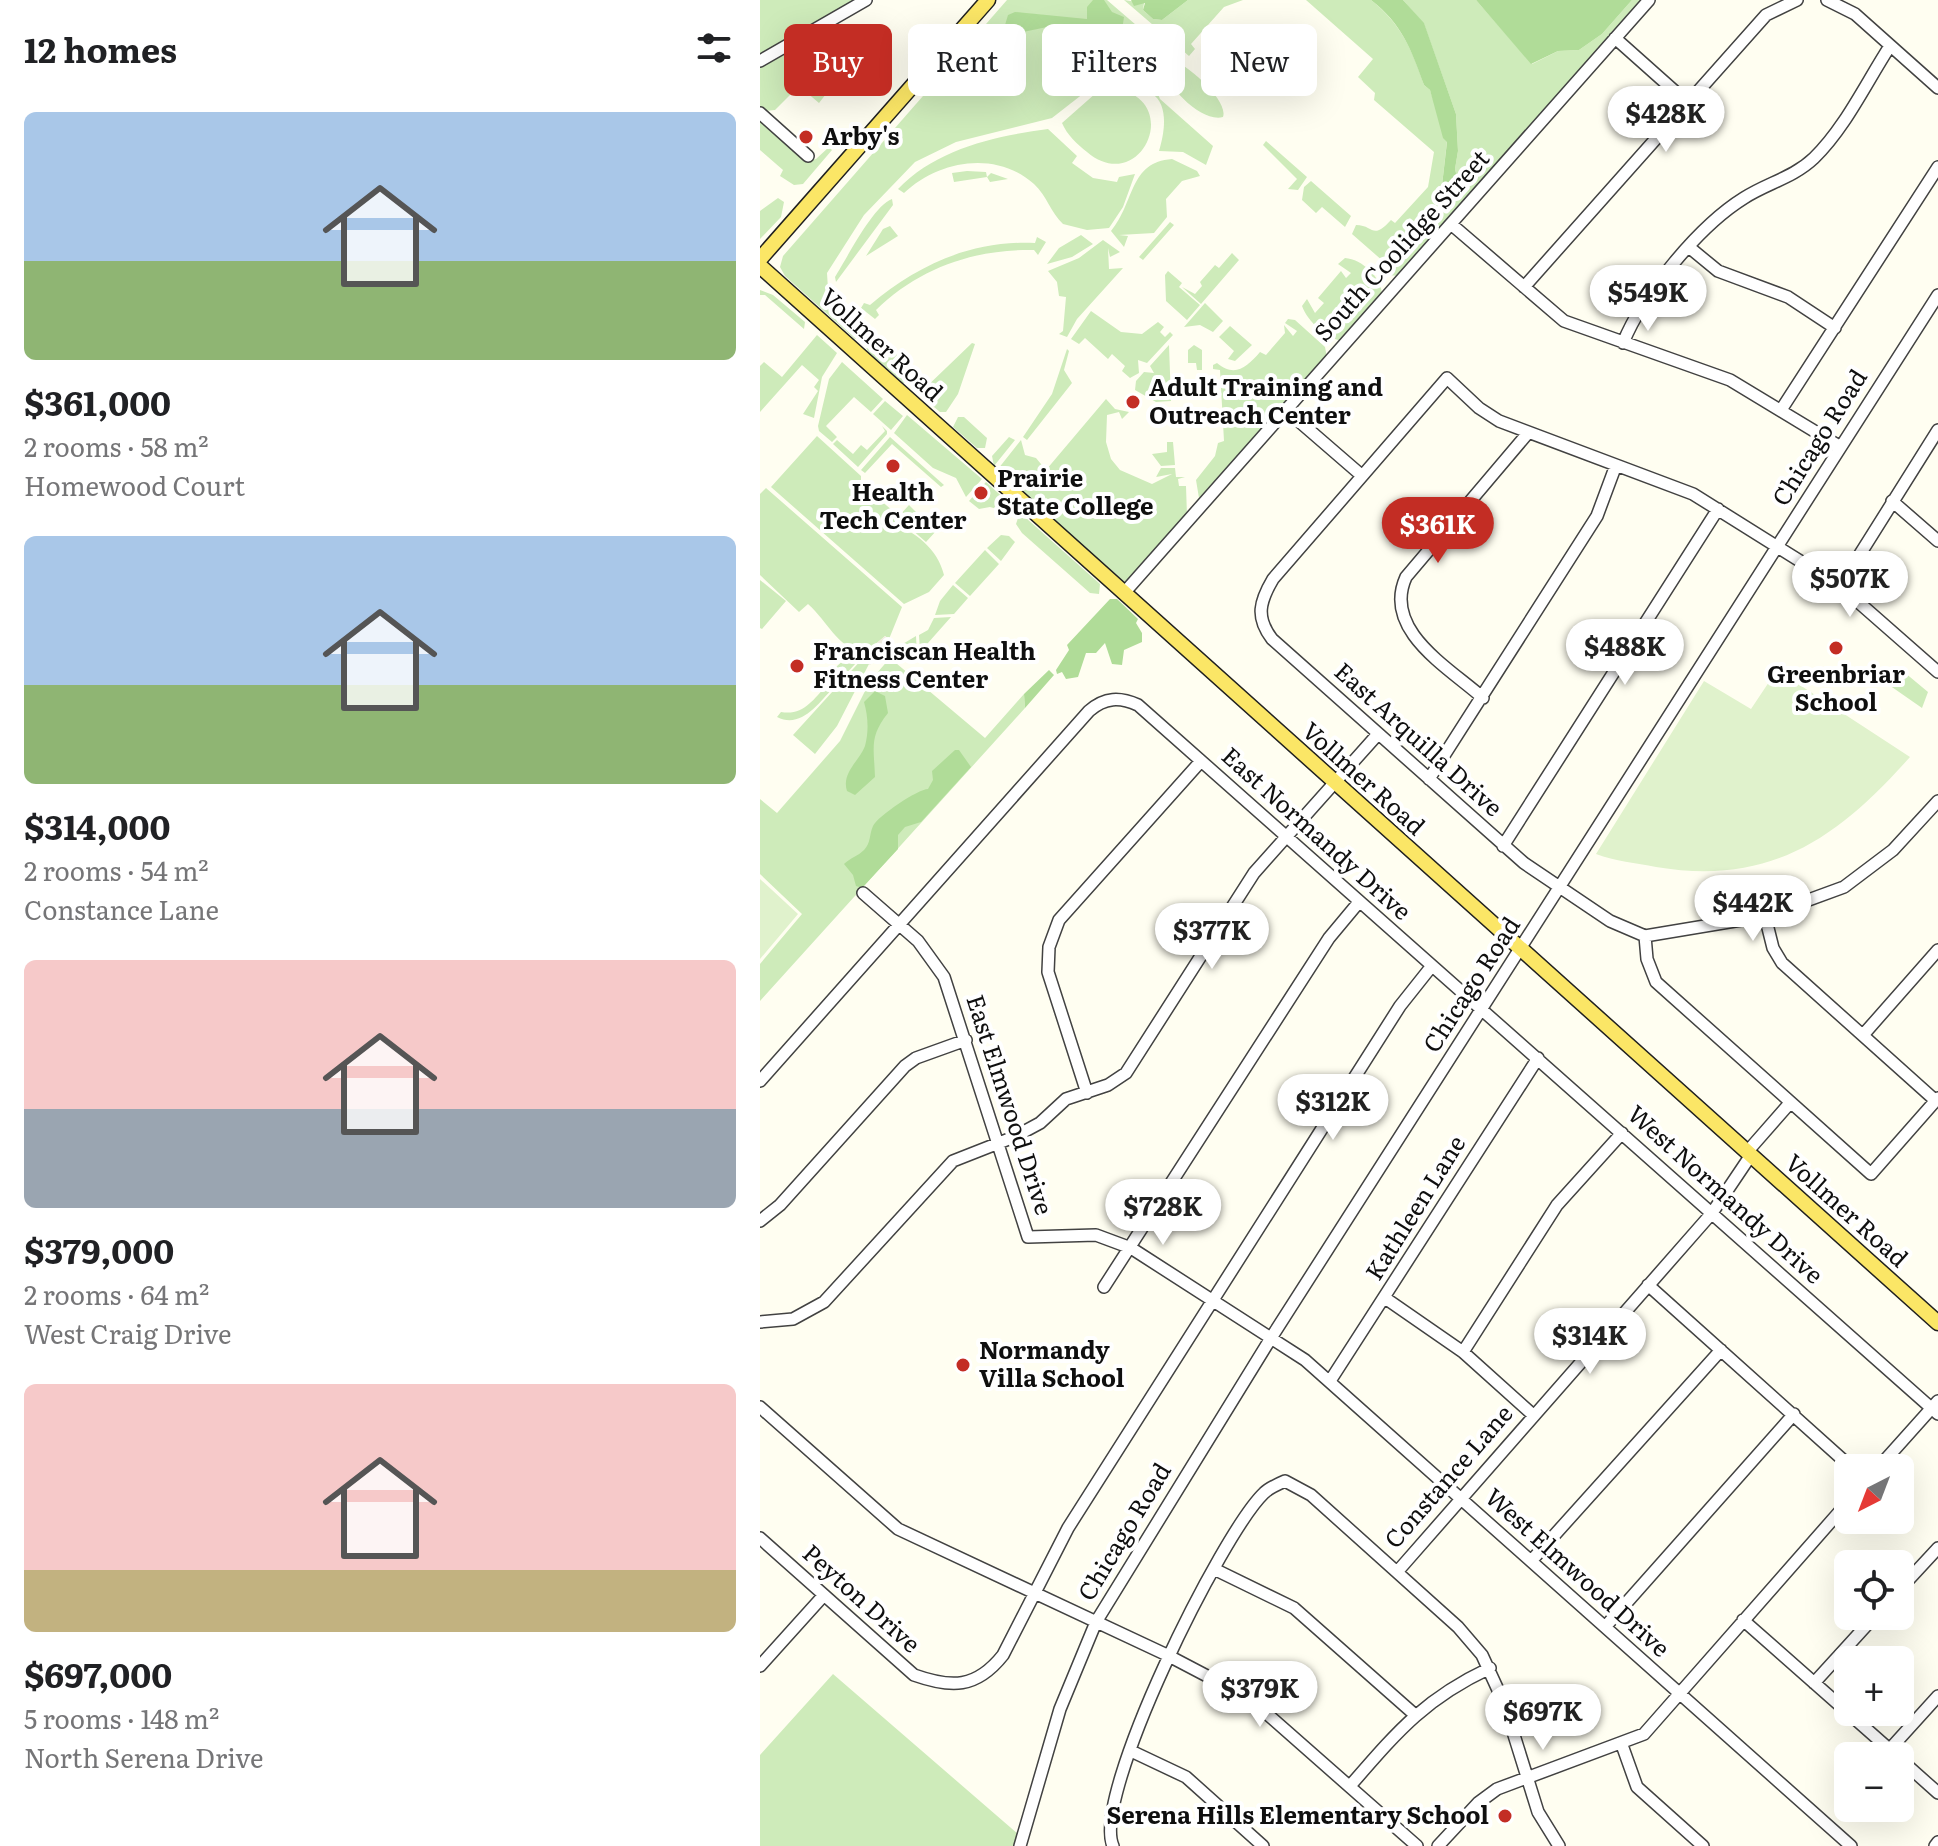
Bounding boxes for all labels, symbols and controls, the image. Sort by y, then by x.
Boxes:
text: 12 homes [24,23,177,73]
chip: Buy [784,24,892,96]
chip: Rent [908,24,1026,96]
chip: Filters [1042,24,1185,96]
chip: New [1201,24,1317,96]
icon: filters [692,26,736,70]
pin: $428K [1610,86,1722,154]
text: $428K [1626,92,1706,131]
place label: Arby's [822,117,900,152]
marker: Arby's [797,128,815,146]
street label: South Coolidge Street [1304,141,1496,348]
icon: home [308,164,452,308]
pin: $549K [1592,265,1704,333]
text: $549K [1608,271,1688,310]
street label: Vollmer Road [813,278,952,408]
street label: Chicago Road [1762,361,1874,512]
place label: Adult Training and Outreach Center [1149,368,1383,431]
text: $361,000 [24,376,171,426]
marker: Adult Training and Outreach Center [1124,393,1142,411]
text: 2 rooms · 58 m² [24,426,209,465]
marker: Health Tech Center [884,457,902,475]
place label: Prairie State College [997,459,1154,522]
text: Homewood Court [24,465,245,504]
place label: Health Tech Center [819,473,967,536]
marker: Prairie State College [972,484,990,502]
pin: $361K [1382,497,1494,565]
text: $361K [1400,503,1476,542]
pin: $507K [1794,551,1906,619]
text: $507K [1810,557,1890,596]
icon: home [308,588,452,732]
pin: $488K [1569,619,1681,687]
text: $488K [1584,625,1666,664]
place label: Franciscan Health Fitness Center [813,632,1036,695]
marker: Greenbriar School [1827,639,1845,657]
street label: East Arquilla Drive [1328,653,1511,823]
place label: Greenbriar School [1767,655,1905,718]
marker: Franciscan Health Fitness Center [788,657,806,675]
street label: Vollmer Road [1295,712,1434,842]
street label: East Normandy Drive [1215,737,1420,927]
text: $314,000 [24,800,170,850]
text: 2 rooms · 54 m² [24,850,209,889]
pin: $442K [1697,875,1809,943]
text: $442K [1712,881,1794,920]
text: Constance Lane [24,889,219,928]
pin: $377K [1156,903,1268,971]
text: $377K [1173,909,1251,948]
street label: Chicago Road [1413,909,1527,1058]
street label: East Elmwood Drive [959,990,1063,1219]
icon: home [308,1012,452,1156]
pin: $312K [1277,1074,1389,1142]
text: $312K [1295,1080,1371,1119]
street label: West Normandy Drive [1621,1096,1832,1291]
street label: Kathleen Lane [1355,1127,1472,1286]
street label: Vollmer Road [1778,1144,1917,1274]
pin: $728K [1107,1179,1219,1247]
text: $728K [1123,1185,1203,1224]
text: $379,000 [24,1224,174,1274]
text: 2 rooms · 64 m² [24,1274,209,1313]
pin: $314K [1534,1308,1646,1376]
text: West Craig Drive [24,1313,232,1352]
text: $314K [1552,1314,1628,1353]
place label: Normandy Villa School [979,1331,1125,1394]
marker: Normandy Villa School [954,1356,972,1374]
street label: Constance Lane [1375,1396,1519,1555]
icon: home [308,1436,452,1580]
north arrow [1834,1454,1914,1534]
map controls [1834,1454,1914,1822]
street label: Chicago Road [1068,1455,1178,1606]
street label: West Elmwood Drive [1479,1479,1679,1664]
street label: Peyton Drive [796,1535,929,1660]
button: locate [1834,1550,1914,1630]
button: + [1834,1646,1914,1726]
text: $697,000 [24,1648,172,1698]
pin: $379K [1204,1661,1316,1729]
text: $379K [1221,1667,1299,1706]
pin: $697K [1487,1684,1599,1752]
text: $697K [1503,1690,1583,1729]
text: 5 rooms · 148 m² [24,1698,219,1737]
text: North Serena Drive [24,1737,263,1776]
button: − [1834,1742,1914,1822]
place label: Serena Hills Elementary School [1106,1796,1489,1831]
marker: Serena Hills Elementary School [1496,1807,1514,1825]

